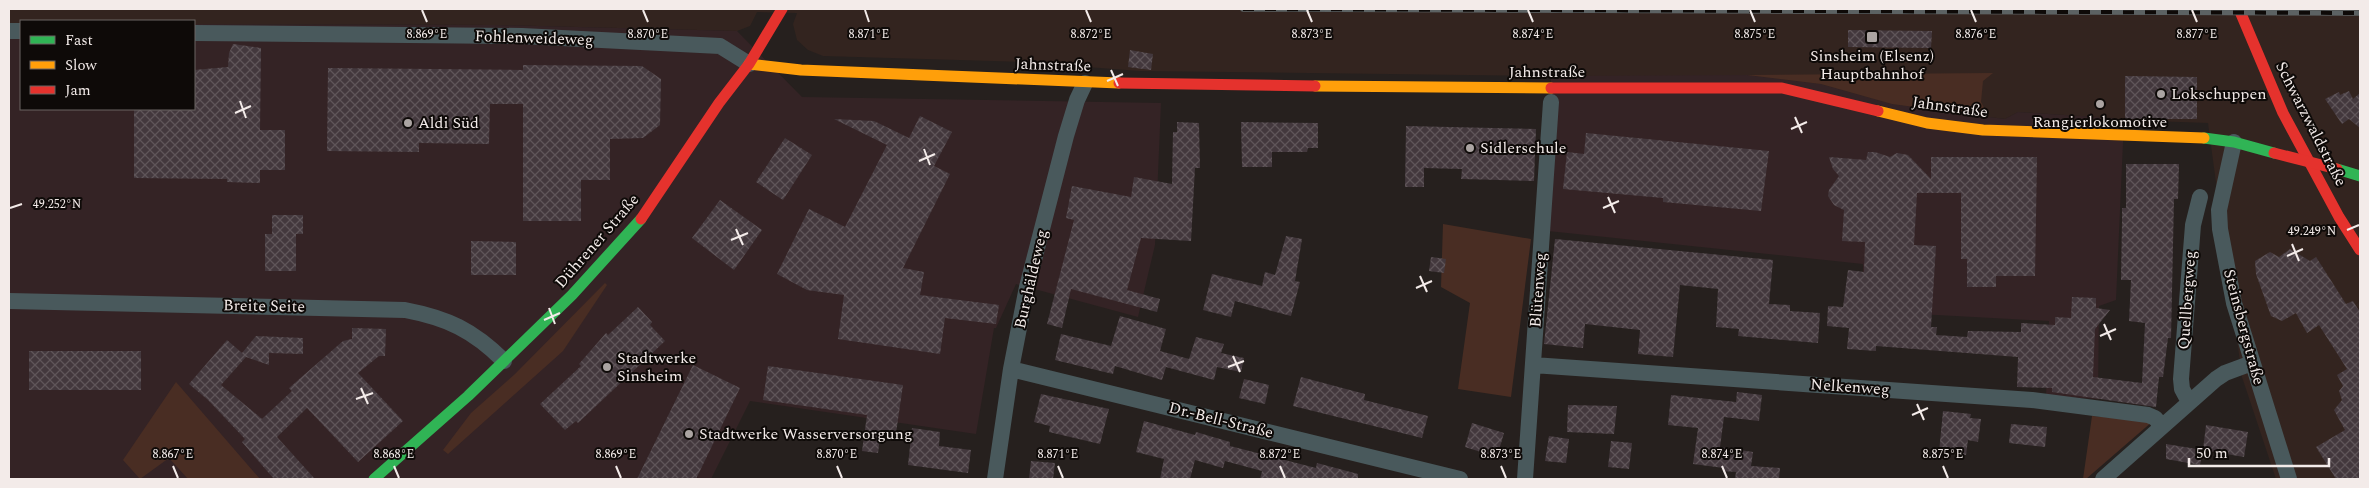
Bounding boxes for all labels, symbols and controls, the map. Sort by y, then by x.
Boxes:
legend [20,20,195,110]
street label: Fohlenweideweg [474,24,594,52]
text: 8.869°E [407,25,447,44]
text: 8.870°E [628,25,668,44]
text: 8.871°E [849,25,889,44]
text: 8.872°E [1071,25,1111,44]
text: 8.873°E [1292,25,1332,44]
text: 8.874°E [1513,25,1553,44]
text: 8.875°E [1735,25,1775,44]
text: 8.876°E [1956,25,1996,44]
text: 8.877°E [2177,25,2217,44]
text: Fast [65,29,93,52]
marker: Sinsheim (Elsenz) Hauptbahnhof [1865,30,1879,44]
place label: Sinsheim (Elsenz) Hauptbahnhof [1810,44,1934,86]
street label: Jahnstraße [1014,52,1092,78]
text: Slow [65,54,97,77]
street label: Schwarzwaldstraße [2269,57,2353,191]
street label: Jahnstraße [1509,60,1585,84]
text: Jam [65,79,91,102]
place label: Lokschuppen [2171,82,2267,106]
marker: Lokschuppen [2155,88,2167,100]
street label: Jahnstraße [1910,90,1990,124]
marker: Rangierlokomotive [2094,98,2106,110]
place label: Rangierlokomotive [2033,110,2167,134]
place label: Aldi Süd [418,111,479,135]
marker: Aldi Süd [402,117,414,129]
place label: Sidlerschule [1480,136,1567,160]
marker: Sidlerschule [1464,142,1476,154]
street label: Dührener Straße [549,188,645,294]
text: 49.252°N [33,195,81,214]
text: 49.249°N [2288,222,2336,241]
street label: Burghäldeweg [1008,227,1054,331]
street label: Quellbergweg [2172,250,2202,350]
street label: Blütenweg [1523,252,1553,328]
street label: Steinsbergstraße [2217,266,2271,388]
street label: Breite Seite [223,293,305,319]
place label: Stadtwerke Sinsheim [617,346,696,388]
marker: Stadtwerke Sinsheim [601,361,613,373]
street label: Nelkenweg [1810,372,1890,402]
street label: Dr.-Bell-Straße [1166,395,1276,445]
place label: Stadtwerke Wasserversorgung [699,422,913,446]
marker: Stadtwerke Wasserversorgung [683,428,695,440]
scale bar [2189,436,2329,468]
text: 50 m [2196,442,2228,465]
text: 8.867°E [153,445,193,464]
text: 8.868°E [374,445,414,464]
text: 8.869°E [596,445,636,464]
text: 8.870°E [817,445,857,464]
text: 8.871°E [1038,445,1078,464]
text: 8.872°E [1260,445,1300,464]
text: 8.873°E [1481,445,1521,464]
text: 8.874°E [1702,445,1742,464]
text: 8.875°E [1923,445,1963,464]

